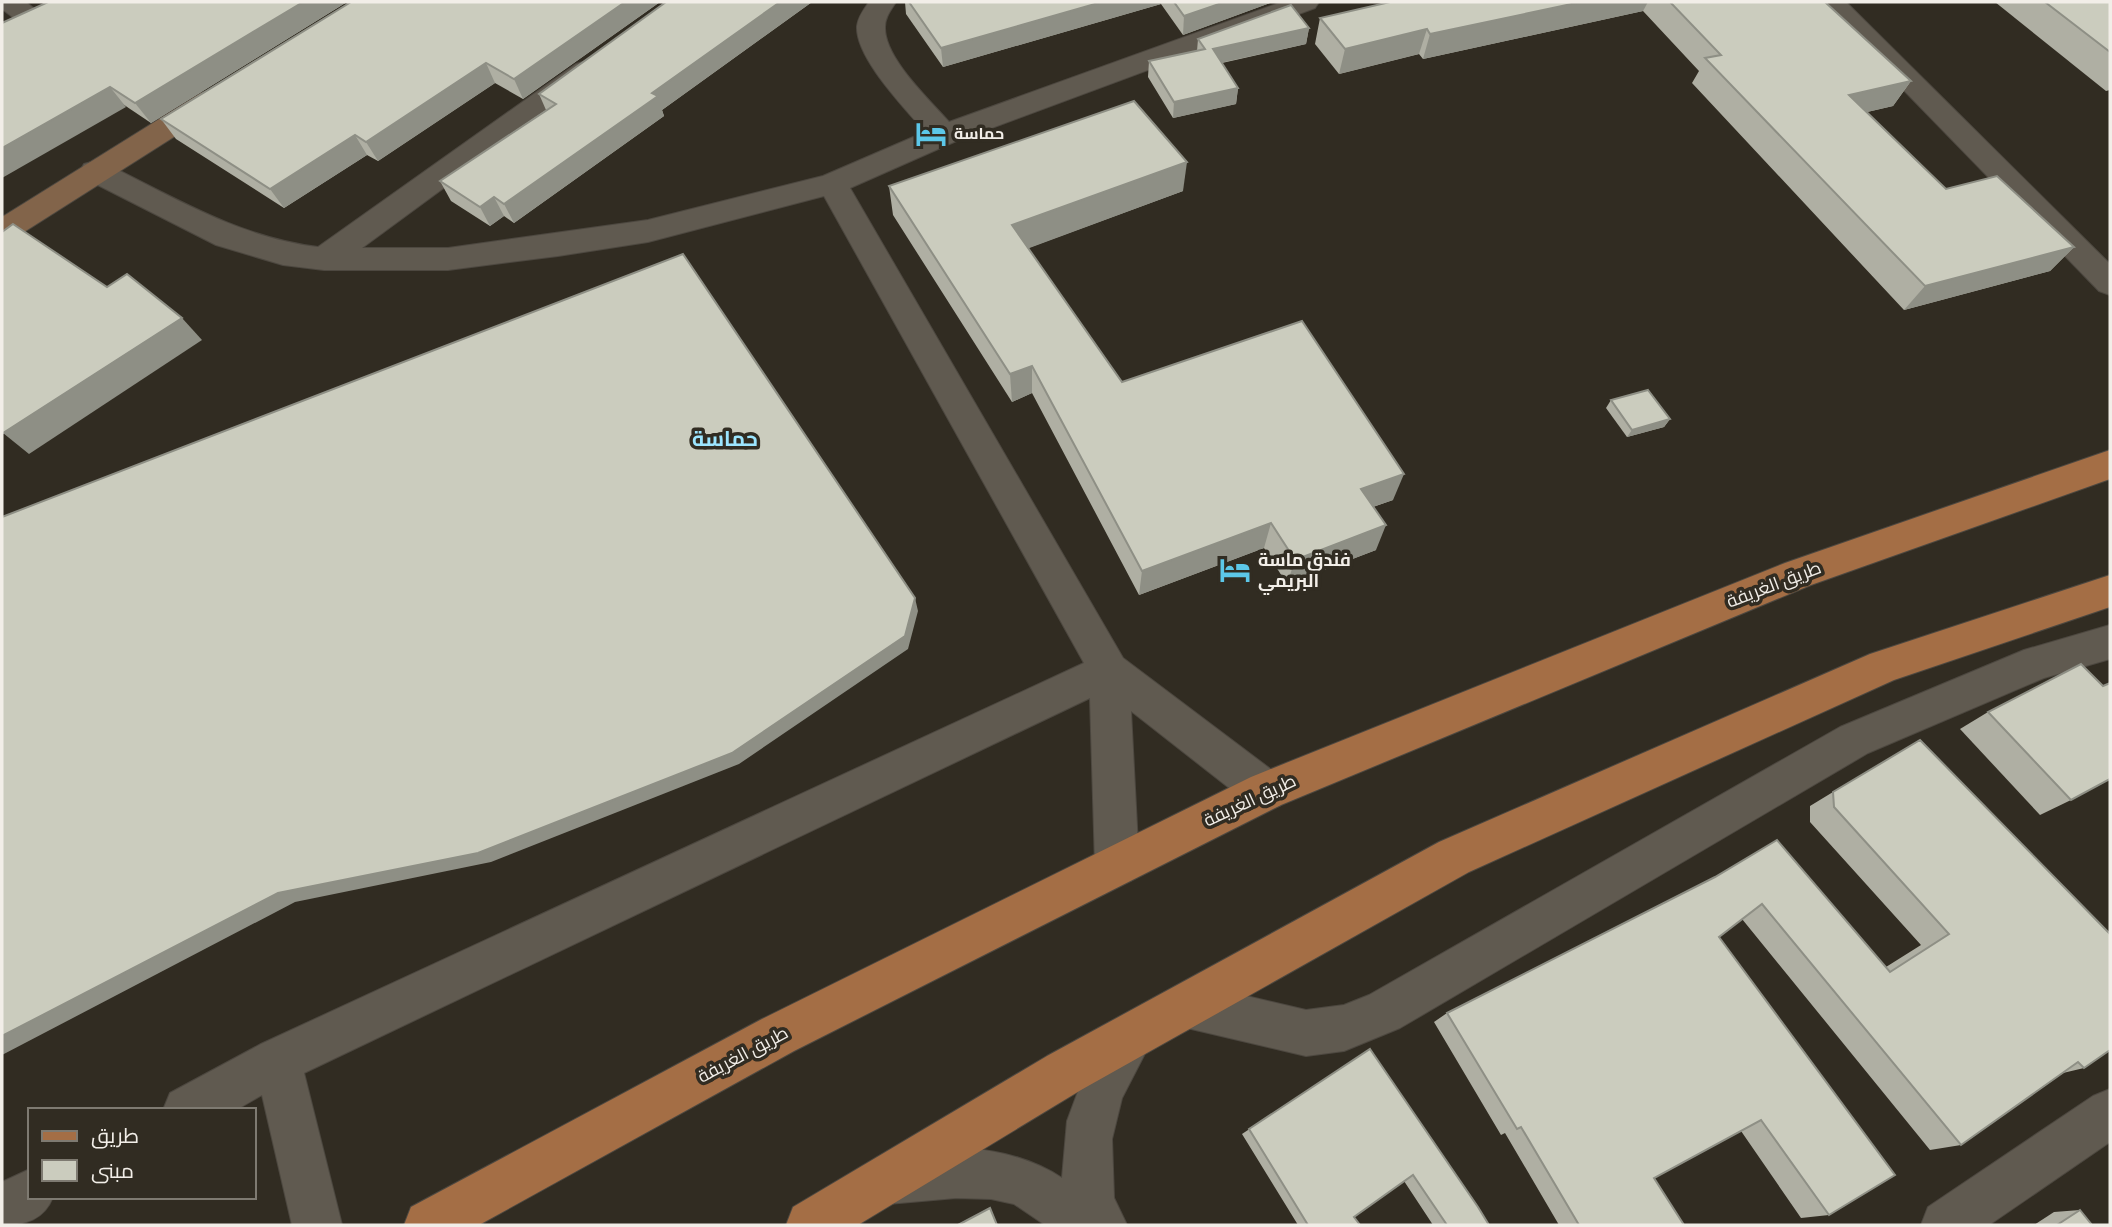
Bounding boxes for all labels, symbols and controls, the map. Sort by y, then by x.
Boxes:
hotel icon: حماسة [914,117,948,151]
place label: حماسة [954,123,1004,145]
district label: حماسة [692,424,758,454]
place label: فندق ماسة البريمي [1258,548,1351,596]
hotel icon: فندق ماسة البريمي [1218,553,1252,587]
street label: طريق الغريفة [1723,555,1825,615]
street label: طريق الغريفة [1200,769,1300,833]
street label: طريق الغريفة [693,1021,793,1089]
legend [28,1108,256,1199]
text: طريق [91,1121,139,1151]
text: مبنى [91,1156,134,1186]

